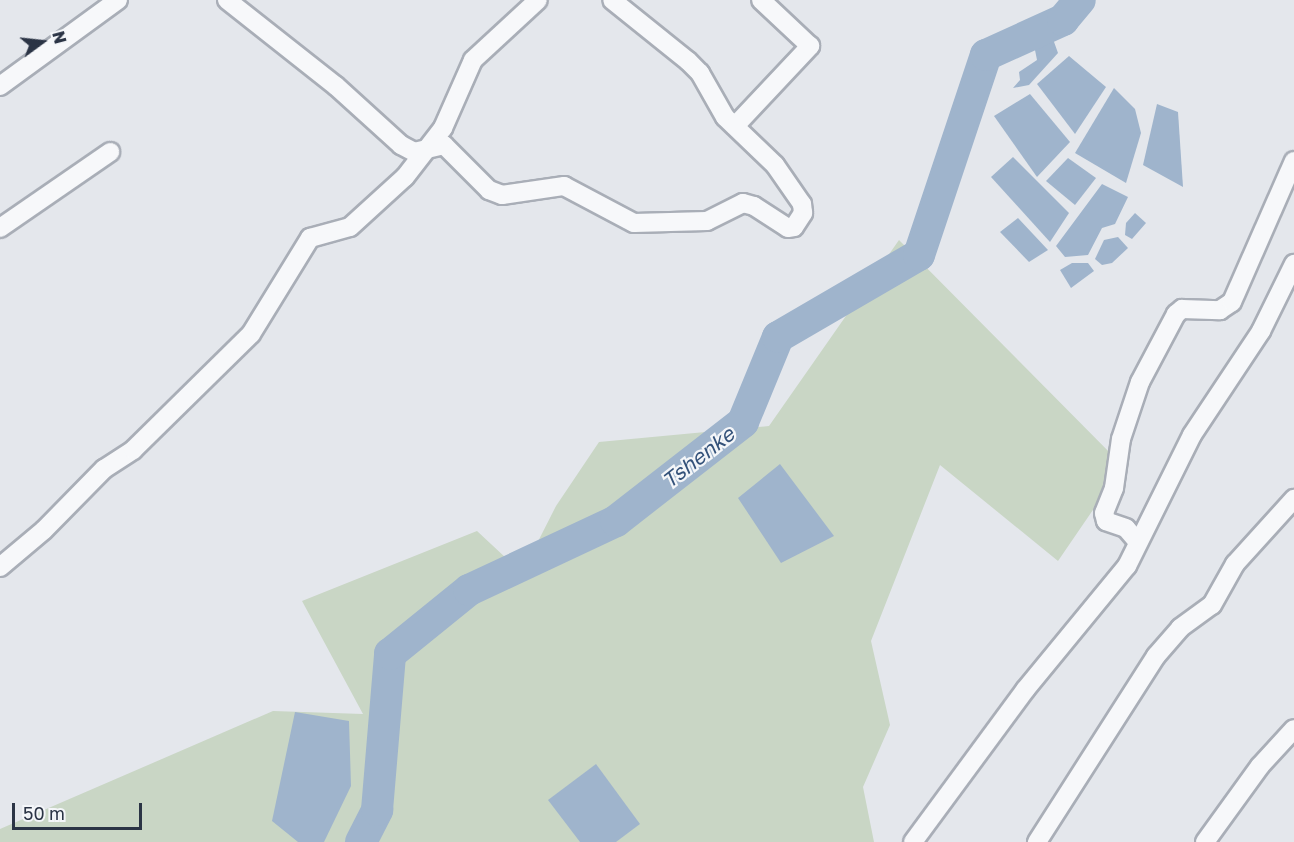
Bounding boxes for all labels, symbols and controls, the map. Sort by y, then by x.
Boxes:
north arrow [12,12,72,72]
text: N [48,29,71,46]
water label: Tshenke [657,421,739,493]
scale bar [15,791,146,829]
text: 50 m [23,802,65,824]

